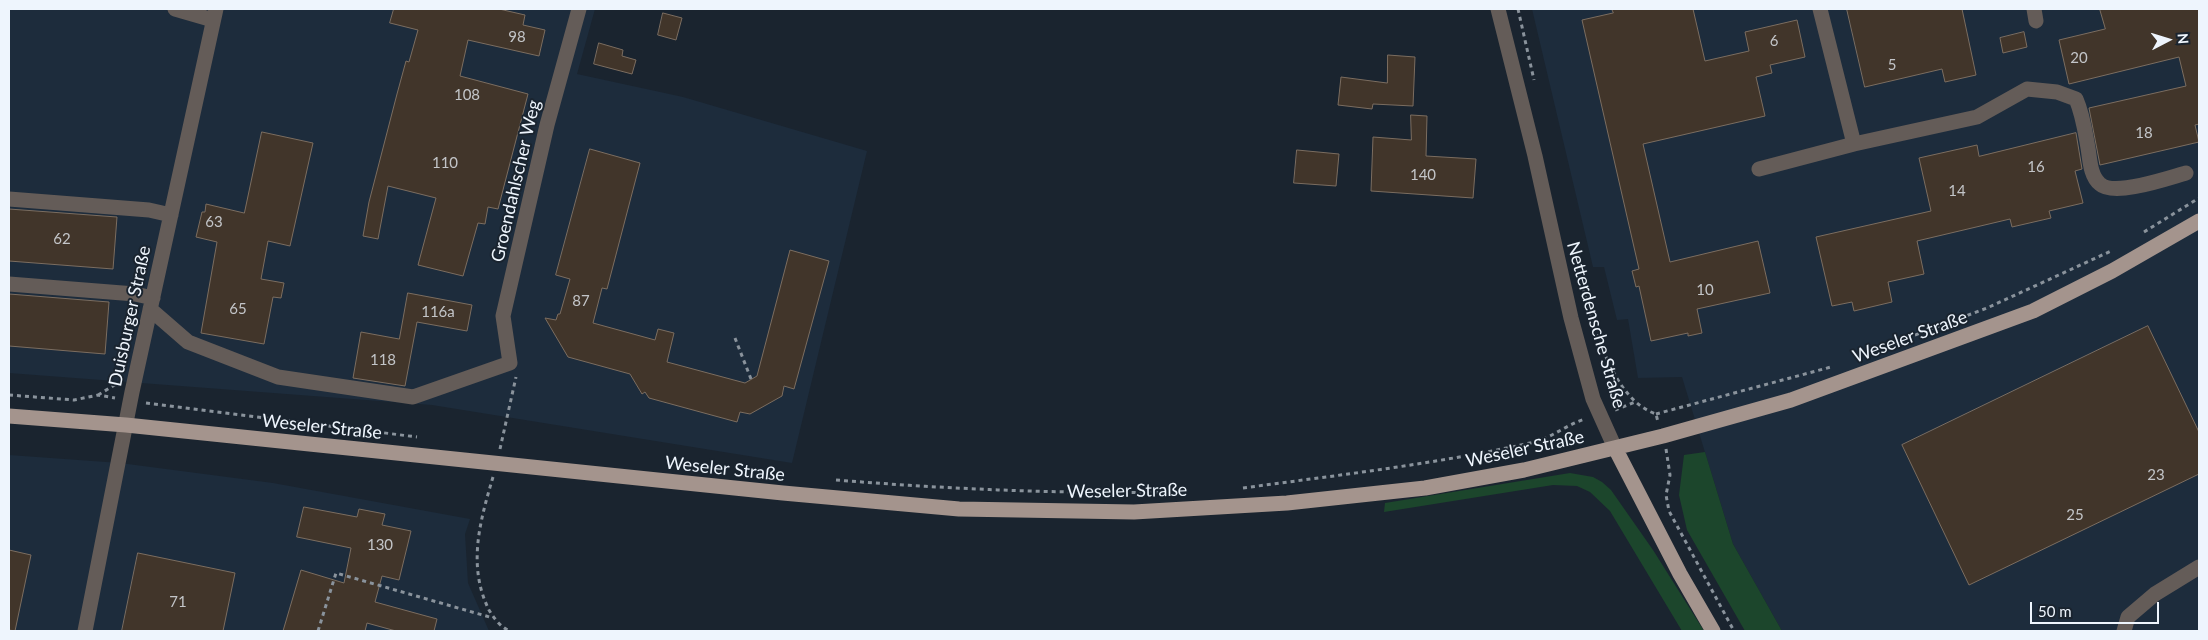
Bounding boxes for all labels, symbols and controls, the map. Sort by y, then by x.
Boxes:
north arrow [2143,15,2193,65]
house number: 98 [508,28,526,46]
house number: 6 [1770,32,1778,50]
text: N [2175,33,2192,45]
house number: 20 [2070,49,2088,67]
house number: 5 [1888,56,1896,74]
house number: 108 [454,86,480,104]
street label: Groendahlscher Weg [487,98,545,264]
house number: 18 [2135,124,2153,142]
house number: 110 [432,154,458,172]
house number: 16 [2027,158,2045,176]
house number: 140 [1410,166,1436,184]
house number: 14 [1948,182,1966,200]
house number: 63 [205,213,223,231]
house number: 62 [53,230,71,248]
street label: Netterdensche Straße [1562,239,1630,411]
street label: Duisburger Straße [105,244,155,388]
house number: 10 [1696,281,1714,299]
house number: 87 [572,292,590,310]
house number: 65 [229,300,247,318]
house number: 116a [421,303,455,321]
street label: Weseler Straße [1850,306,1970,368]
house number: 118 [370,351,396,369]
street label: Weseler Straße [261,410,383,444]
street label: Weseler Straße [1464,426,1586,472]
street label: Weseler Straße [664,452,786,486]
house number: 23 [2147,466,2165,484]
street label: Weseler Straße [1067,479,1187,503]
house number: 25 [2066,506,2084,524]
house number: 130 [367,536,393,554]
scale bar [2033,592,2162,624]
house number: 71 [169,593,187,611]
text: 50 m [2038,602,2072,620]

